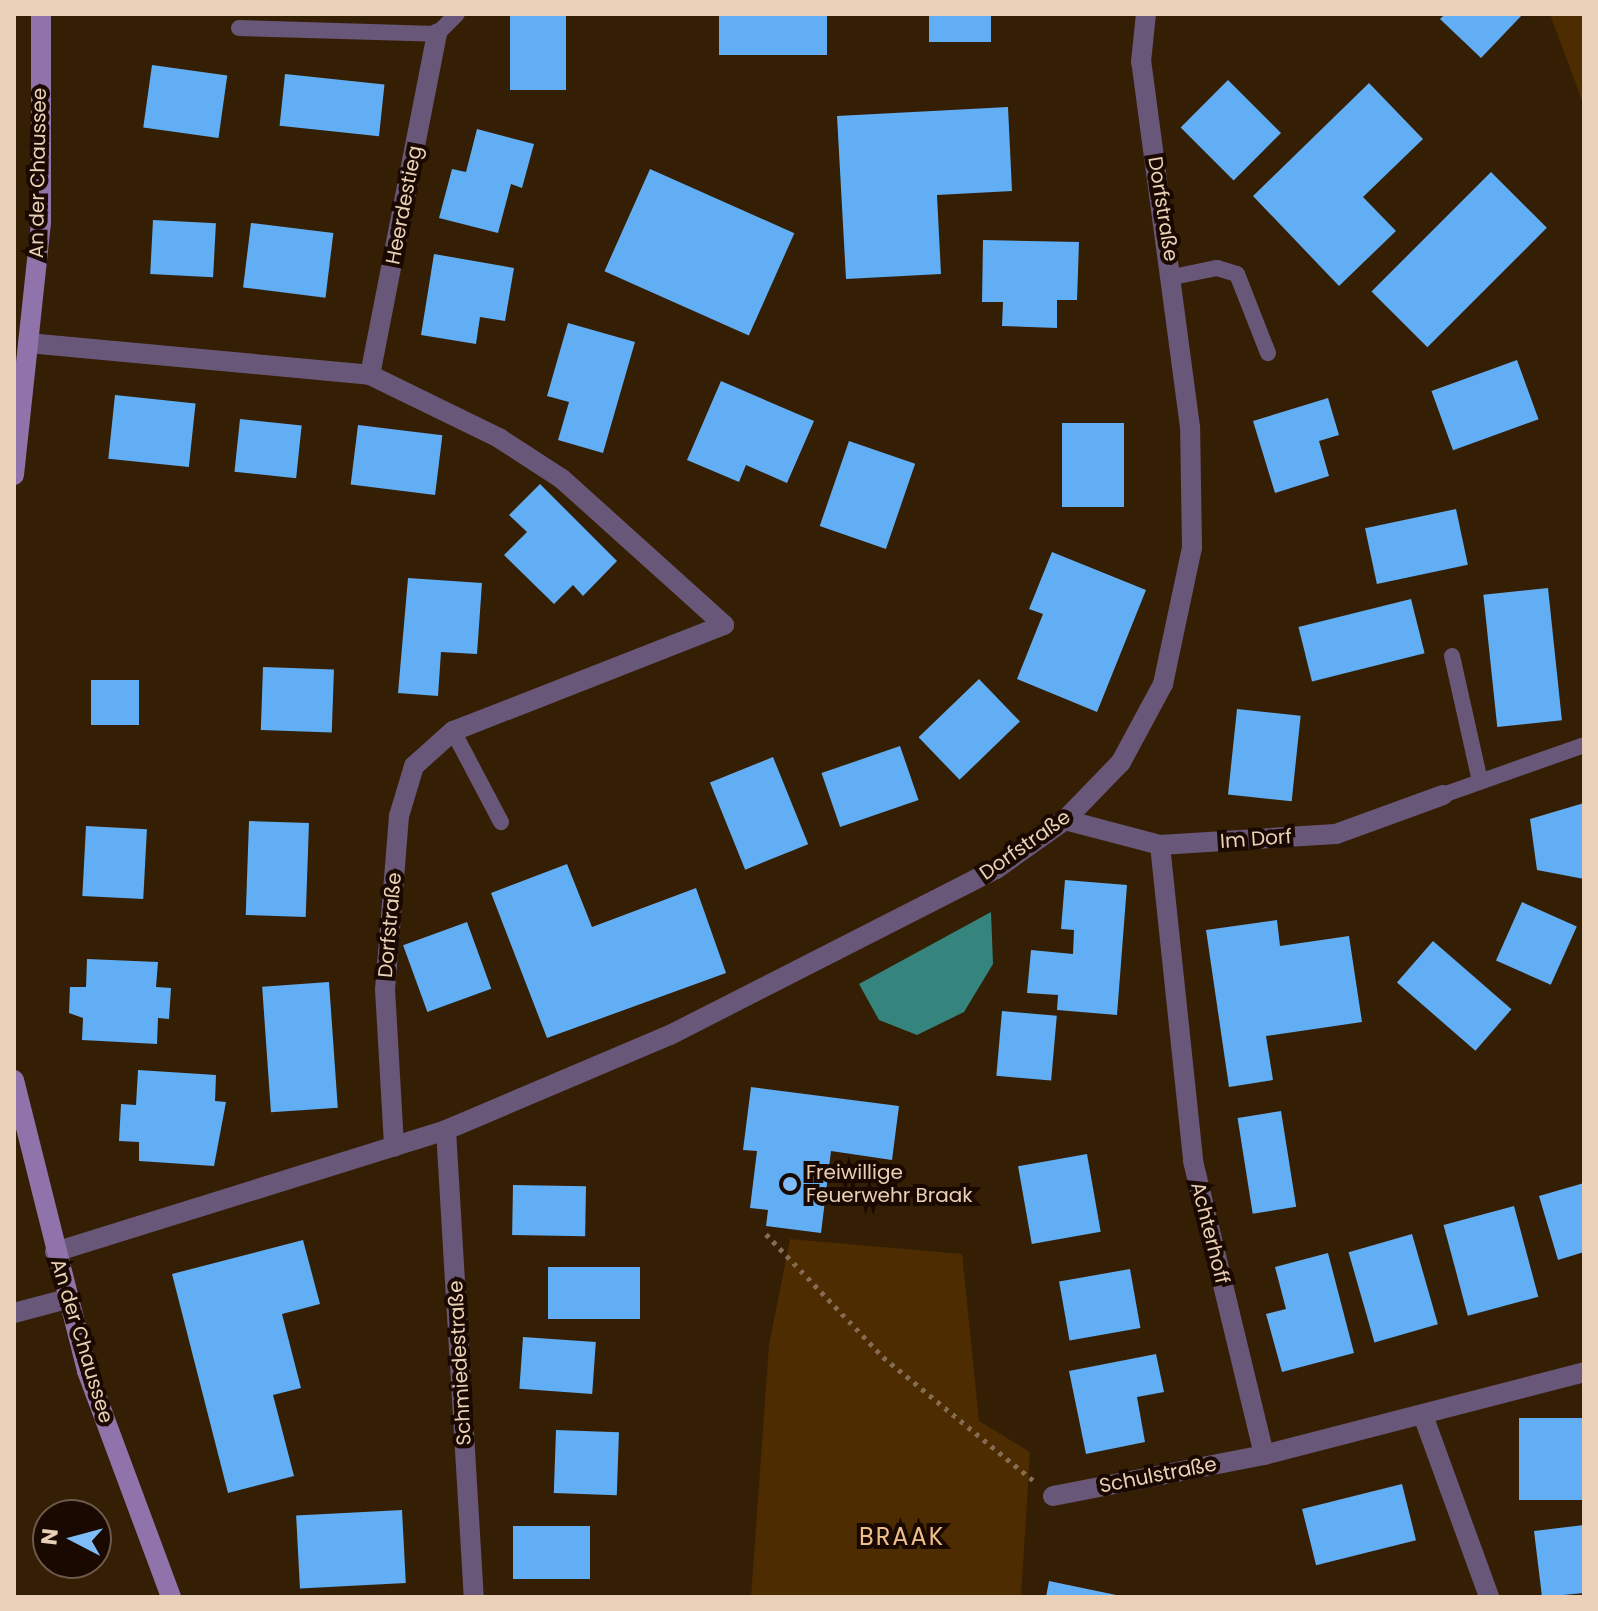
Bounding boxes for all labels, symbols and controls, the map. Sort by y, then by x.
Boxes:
street label: An der Chaussee [25,88,51,258]
street label: Heerdestieg [381,144,427,266]
street label: Dorfstraße [1143,155,1183,263]
street label: Dorfstraße [975,805,1075,885]
street label: Im Dorf [1219,825,1293,853]
street label: Dorfstraße [373,871,407,979]
place label: Freiwillige Feuerwehr Braak [806,1160,973,1207]
marker: Freiwillige Feuerwehr Braak [781,1175,799,1193]
street label: Achterhoff [1186,1179,1234,1287]
street label: An der Chaussee [46,1256,118,1426]
street label: Schmiedestraße [444,1280,476,1446]
street label: Schulstraße [1097,1452,1219,1498]
north arrow [32,1499,112,1579]
district label: BRAAK [859,1523,945,1551]
text: N [33,1527,66,1547]

